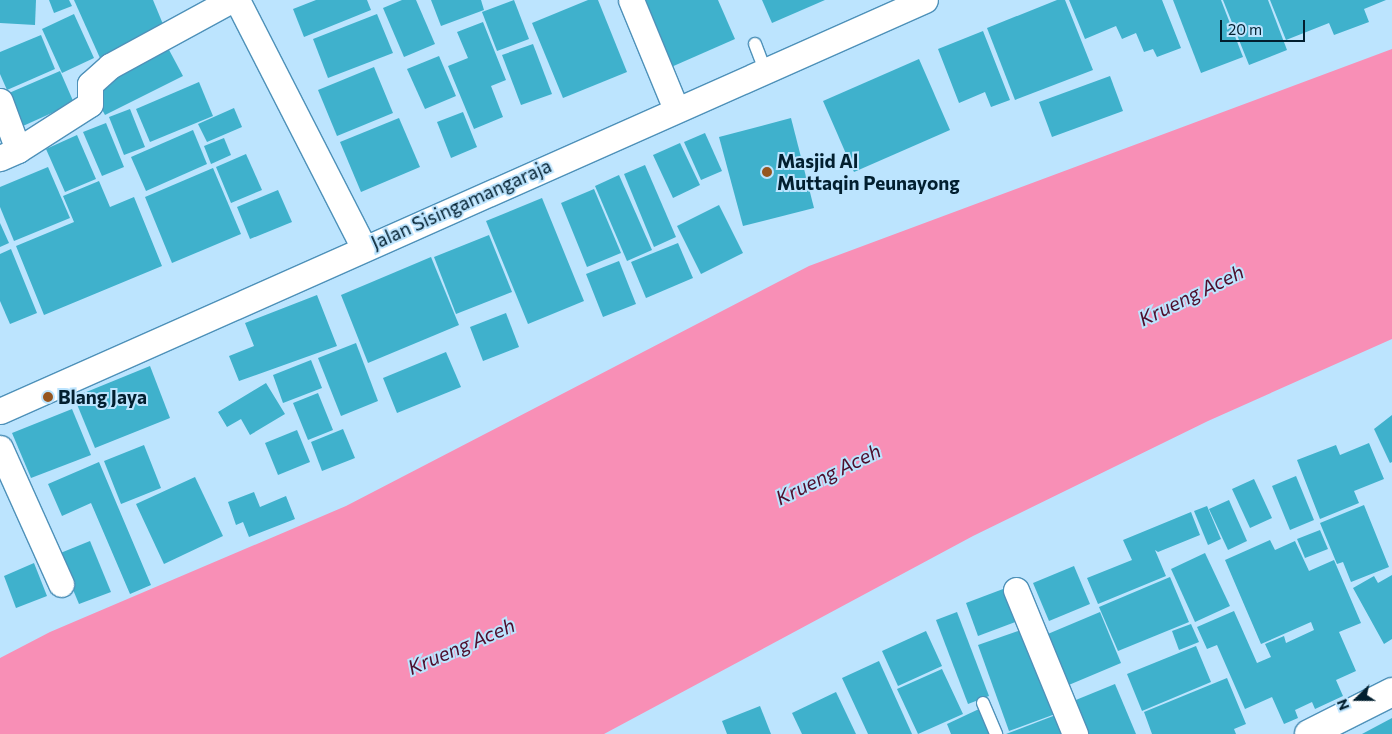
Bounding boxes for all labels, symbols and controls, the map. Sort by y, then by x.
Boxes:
scale bar [1222,10,1307,42]
text: 20 m [1228,20,1262,38]
place label: Masjid Al Muttaqin Peunayong [777,150,960,194]
street label: Jalan Sisingamangaraja [367,154,555,254]
marker: Masjid Al Muttaqin Peunayong [761,166,773,178]
water label: Krueng Aceh [1134,259,1248,331]
place label: Blang Jaya [58,386,147,408]
marker: Blang Jaya [42,391,54,403]
water label: Krueng Aceh [771,438,885,510]
water label: Krueng Aceh [404,613,518,679]
north arrow [1332,674,1382,724]
text: N [1333,697,1352,713]

